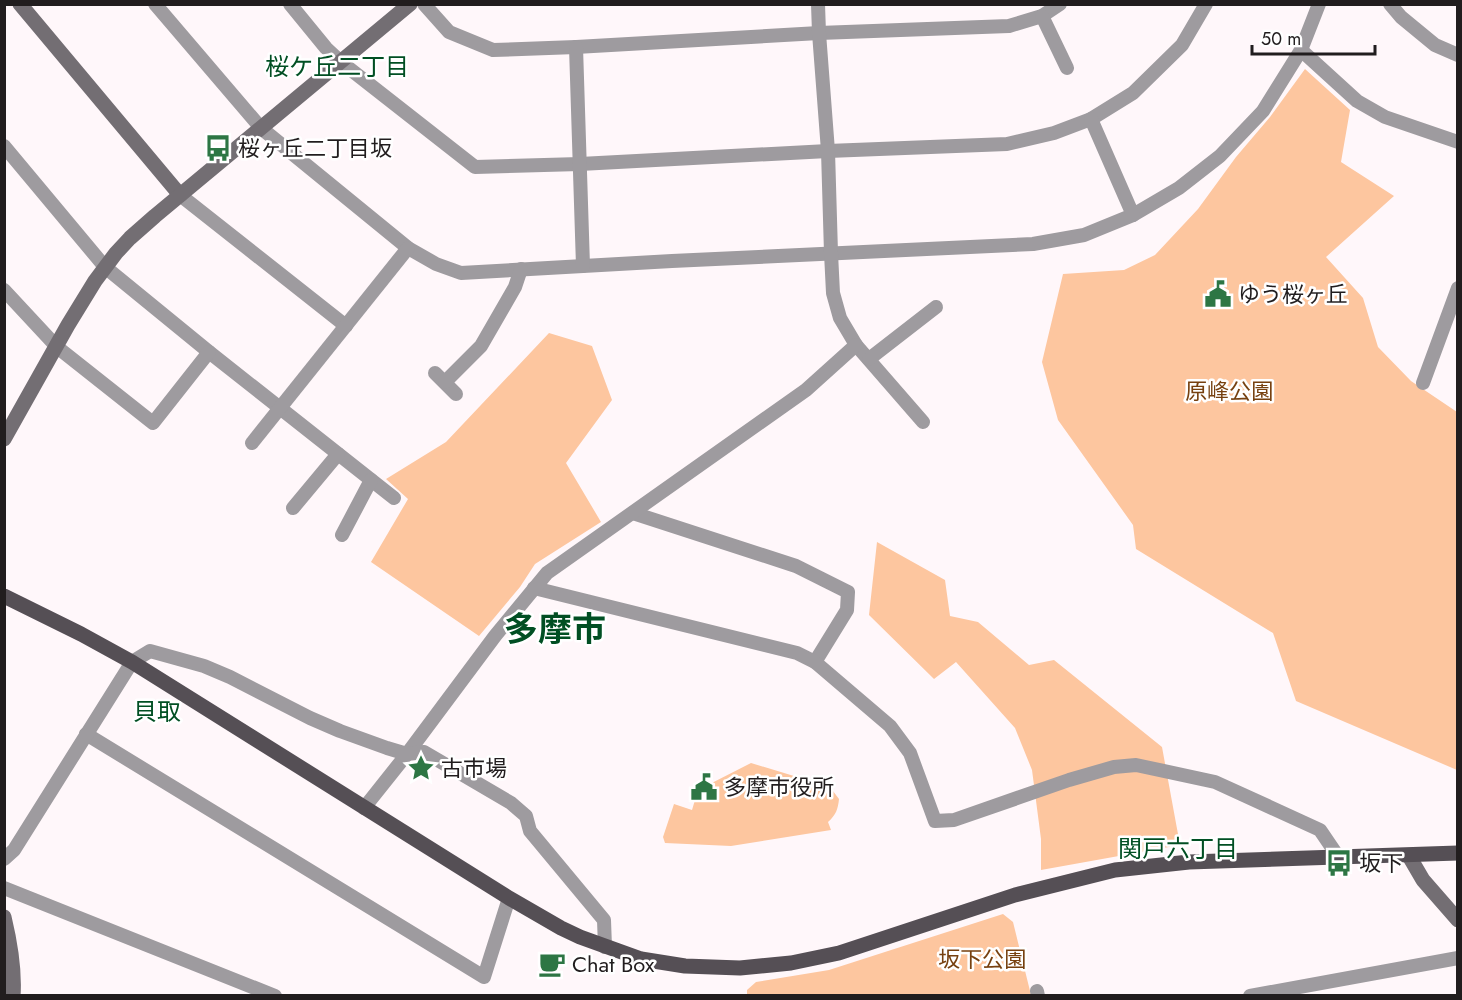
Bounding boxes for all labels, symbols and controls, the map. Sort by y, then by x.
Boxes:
scale bar [1252,18,1375,56]
text: 50 m [1261,26,1301,52]
district label: 桜ケ丘二丁目 [265,49,409,84]
place label: 桜ヶ丘二丁目坂 [238,132,392,164]
bus stop icon: 桜ヶ丘二丁目坂 [203,133,233,163]
place label: ゆう桜ヶ丘 [1238,278,1348,310]
public building icon: ゆう桜ヶ丘 [1203,279,1233,309]
park label: 原峰公園 [1185,375,1273,407]
district label: 多摩市 [504,605,606,654]
district label: 貝取 [133,694,181,729]
place label: 古市場 [441,752,507,784]
place icon: 古市場 [406,753,436,783]
place label: 多摩市役所 [724,771,834,803]
public building icon: 多摩市役所 [689,772,719,802]
district label: 関戸六丁目 [1118,831,1238,866]
place label: 坂下 [1359,847,1403,879]
bus stop icon: 坂下 [1324,848,1354,878]
park label: 坂下公園 [938,943,1026,975]
place label: Chat Box [572,948,655,980]
cafe icon: Chat Box [537,949,567,979]

